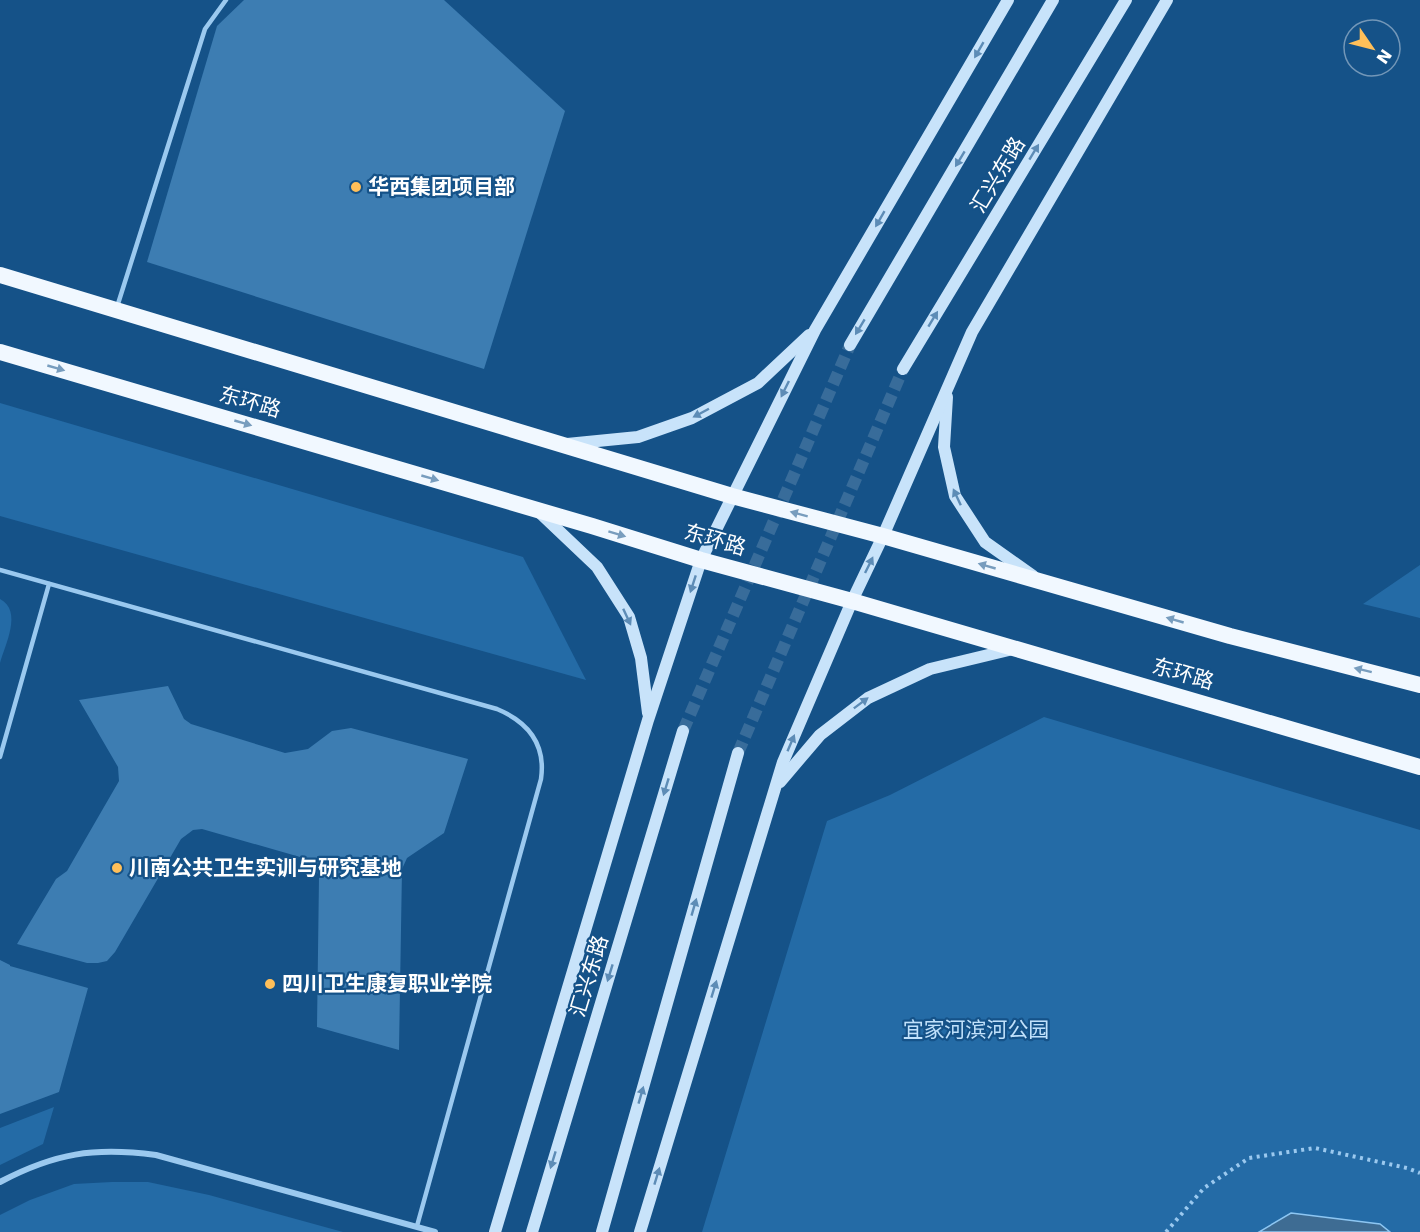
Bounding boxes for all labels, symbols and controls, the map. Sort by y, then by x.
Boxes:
north arrow [1342,18,1402,78]
one-way arrow [973,42,984,58]
text: N [1372,45,1395,67]
street label: 汇兴东路 [966,133,1030,217]
one-way arrow [1029,144,1040,160]
one-way arrow [954,151,965,167]
place label: 华西集团项目部 [368,175,515,199]
marker: 华西集团项目部 [349,180,363,194]
one-way arrow [875,211,885,228]
one-way arrow [928,311,939,327]
one-way arrow [855,319,866,335]
one-way arrow [47,364,65,373]
one-way arrow [781,380,791,398]
street label: 东环路 [216,382,284,422]
one-way arrow [692,409,709,418]
one-way arrow [234,419,252,428]
one-way arrow [421,474,439,483]
one-way arrow [953,488,963,506]
one-way arrow [790,509,809,519]
street label: 东环路 [681,520,749,560]
one-way arrow [608,530,626,539]
one-way arrow [865,556,874,573]
one-way arrow [978,561,996,570]
one-way arrow [688,575,697,593]
one-way arrow [623,608,632,625]
one-way arrow [1166,615,1184,624]
street label: 东环路 [1149,654,1217,694]
one-way arrow [1354,665,1372,674]
one-way arrow [853,697,869,709]
one-way arrow [786,734,796,752]
one-way arrow [661,778,670,796]
place label: 川南公共卫生实训与研究基地 [129,856,402,880]
marker: 川南公共卫生实训与研究基地 [110,861,124,875]
one-way arrow [690,898,700,917]
street label: 汇兴东路 [565,932,613,1020]
one-way arrow [605,964,614,982]
place label: 四川卫生康复职业学院 [282,972,492,996]
marker: 四川卫生康复职业学院 [263,977,277,991]
one-way arrow [710,980,719,998]
park label: 宜家河滨河公园 [903,1018,1050,1042]
one-way arrow [637,1086,646,1104]
one-way arrow [548,1151,557,1169]
one-way arrow [653,1167,662,1185]

